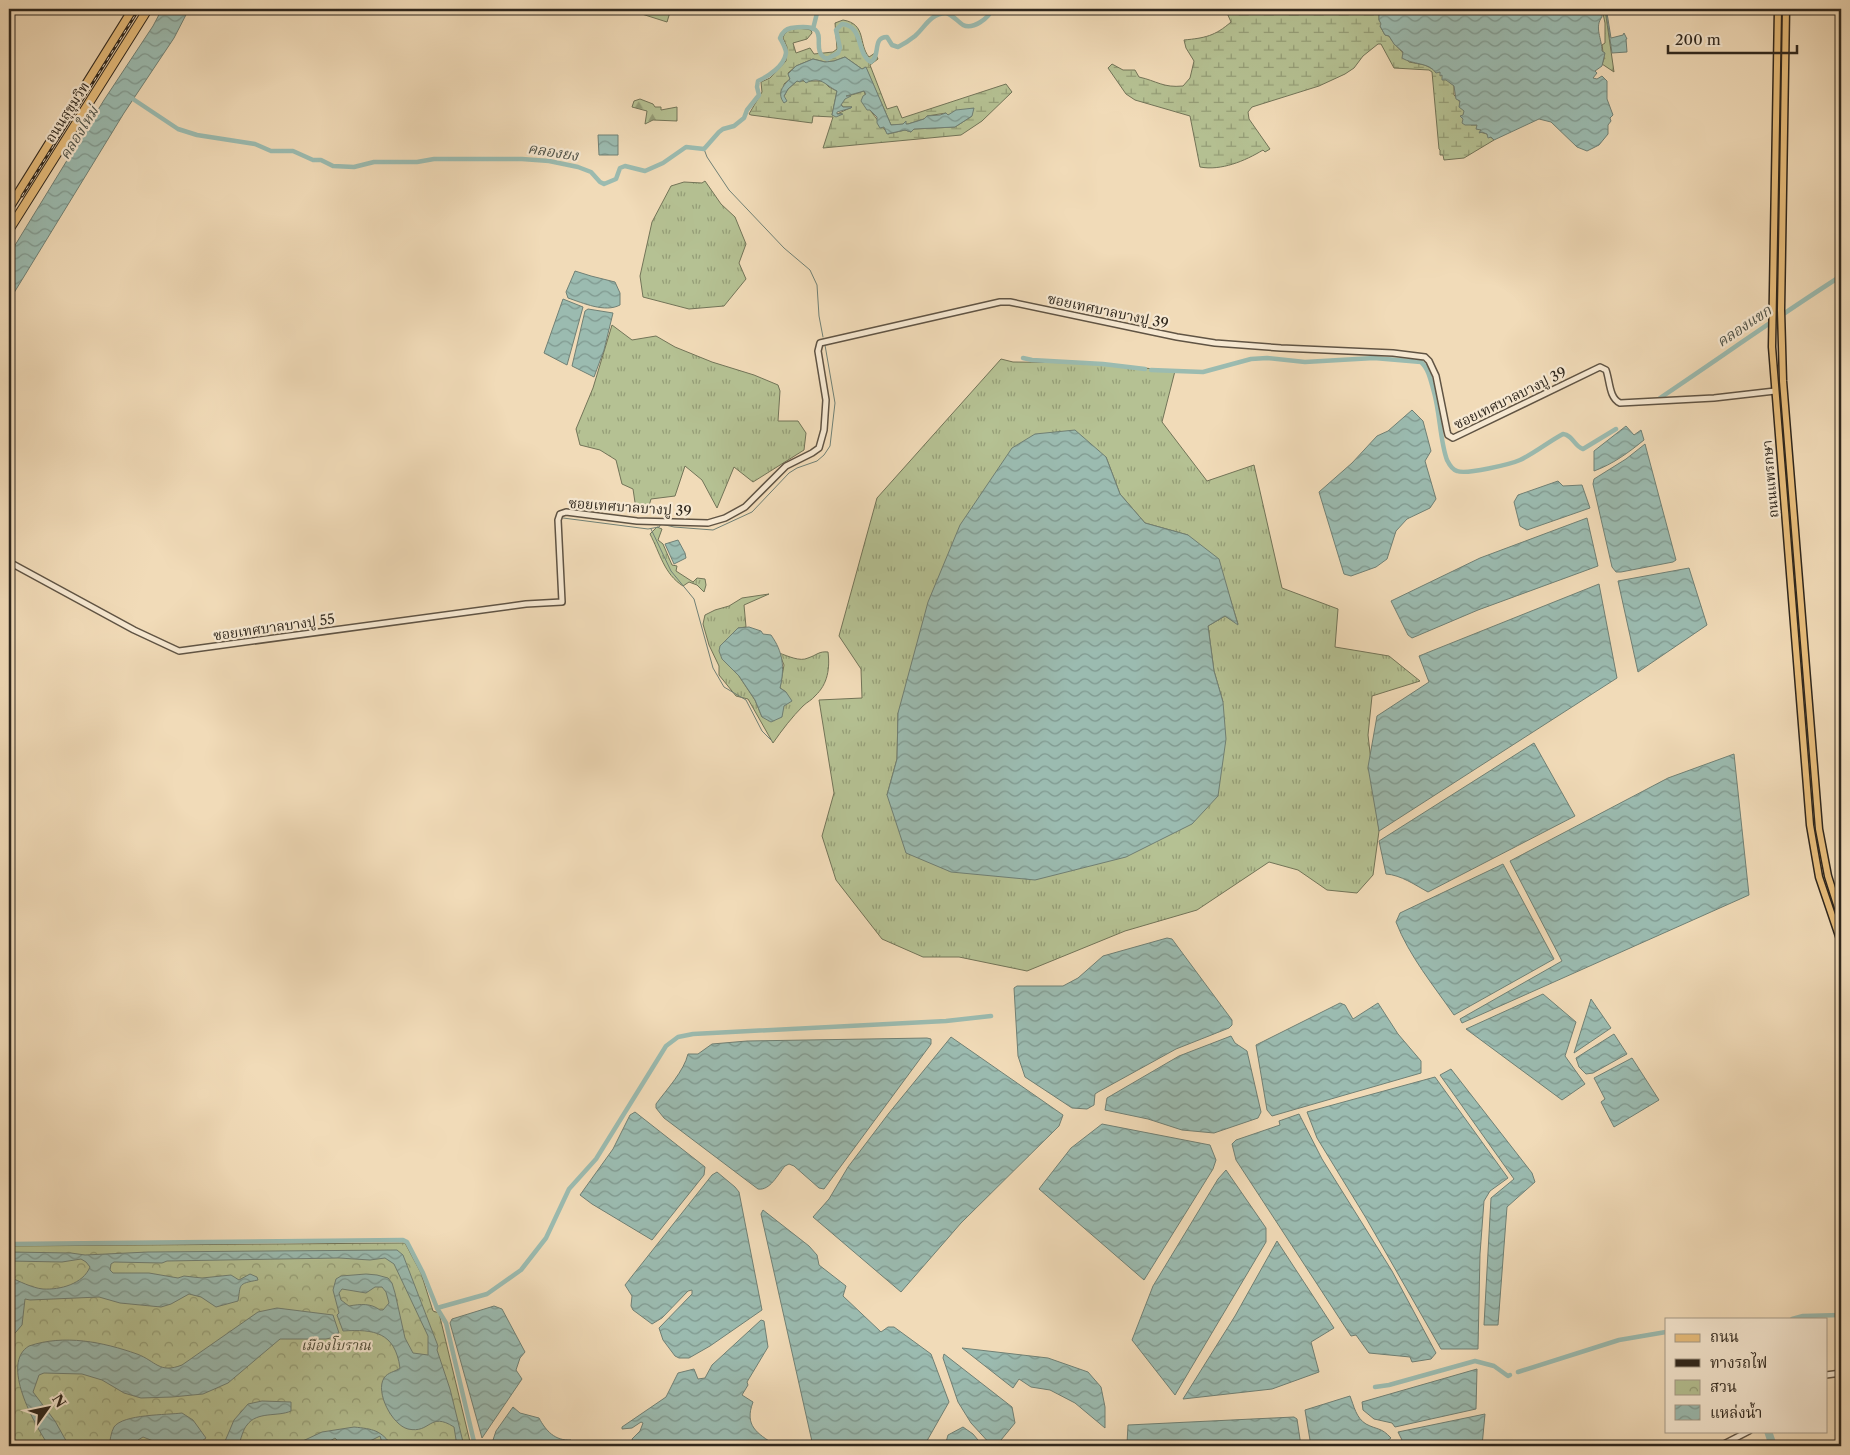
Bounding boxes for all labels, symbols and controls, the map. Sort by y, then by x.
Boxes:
scale bar [1668,22,1796,54]
text: 200 m [1675,30,1721,49]
street label: ถนนสุขุมวิท [41,78,93,146]
water label: คลองใหม่ [54,100,103,163]
water label: คลองยง [526,138,580,165]
street label: ซอยเทศบาลบางปู 39 [1046,289,1170,333]
water label: คลองแขก [1713,300,1775,351]
street label: ซอยเทศบาลบางปู 39 [1451,363,1569,433]
street label: ถนนแพรกษา [1758,439,1782,519]
street label: ซอยเทศบาลบางปู 39 [568,494,692,520]
street label: ซอยเทศบาลบางปู 55 [212,610,336,644]
legend [1665,1318,1828,1432]
text: ถนน [1710,1327,1739,1346]
park label: เมืองโบราณ [301,1335,371,1354]
text: ทางรถไฟ [1710,1352,1767,1372]
text: สวน [1710,1377,1737,1396]
north arrow [22,1382,72,1432]
text: N [48,1391,70,1411]
text: แหล่งน้ำ [1710,1402,1762,1422]

